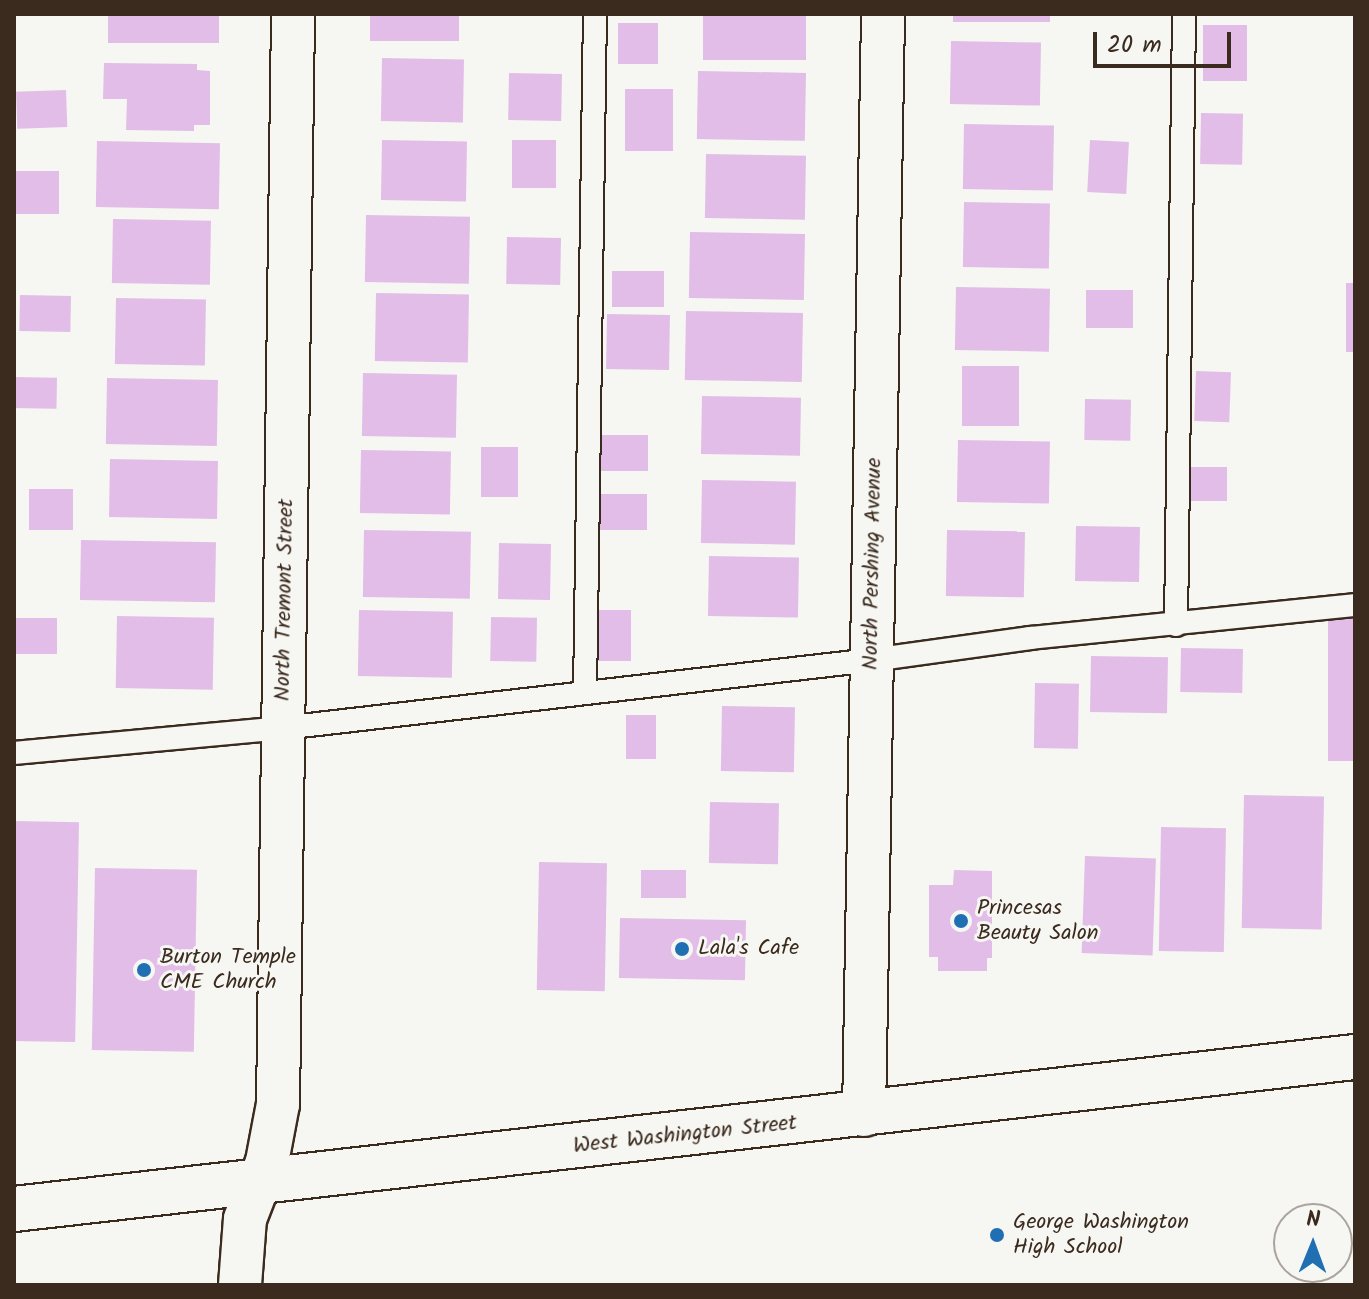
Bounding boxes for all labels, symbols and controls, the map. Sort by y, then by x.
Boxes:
scale bar [1097,16,1235,66]
text: 20 m [1107,26,1162,65]
street label: North Pershing Avenue [858,458,888,670]
street label: North Tremont Street [270,499,300,701]
place label: Princesas Beauty Salon [977,895,1099,946]
marker: Princesas Beauty Salon [952,912,970,930]
place label: Lala's Cafe [698,936,799,962]
marker: Lala's Cafe [673,940,691,958]
place label: Burton Temple CME Church [160,944,296,996]
marker: Burton Temple CME Church [135,961,153,979]
street label: West Washington Street [572,1110,798,1160]
north arrow [1273,1203,1353,1283]
text: N [1306,1203,1321,1238]
place label: George Washington High School [1013,1209,1189,1260]
marker: George Washington High School [988,1226,1006,1244]

